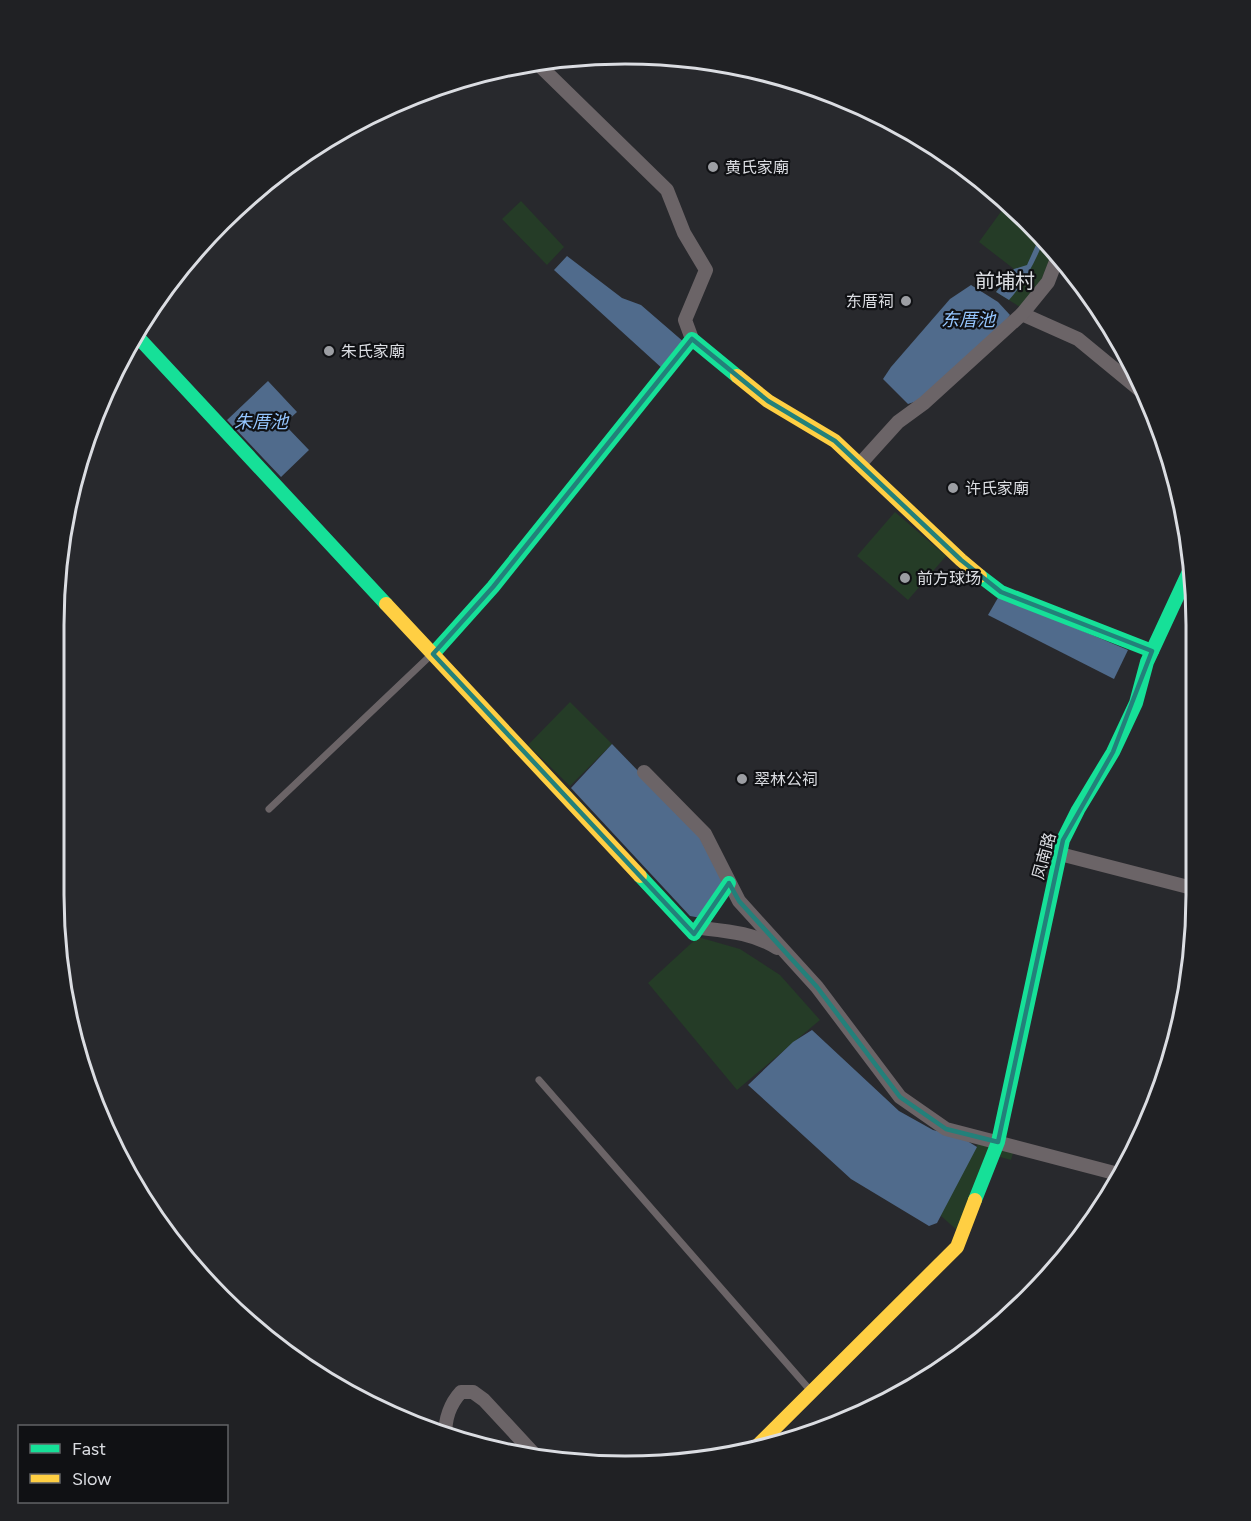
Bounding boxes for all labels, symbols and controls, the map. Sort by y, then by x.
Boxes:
place label: 黄氏家廟 [725,158,789,177]
marker: 黄氏家廟 [706,160,720,174]
district label: 前埔村 [975,269,1035,293]
place label: 东厝祠 [846,292,894,311]
marker: 东厝祠 [899,294,913,308]
water label: 东厝池 [941,309,997,331]
place label: 朱氏家廟 [341,342,405,361]
marker: 朱氏家廟 [322,344,336,358]
water label: 朱厝池 [234,411,290,433]
place label: 许氏家廟 [965,479,1029,498]
marker: 许氏家廟 [946,481,960,495]
place label: 前方球场 [917,569,981,588]
marker: 前方球场 [898,571,912,585]
place label: 翠林公祠 [754,770,818,789]
marker: 翠林公祠 [735,772,749,786]
street label: 凤南路 [1029,830,1059,882]
legend [18,1425,228,1503]
text: Fast [72,1438,106,1460]
text: Slow [72,1468,111,1490]

